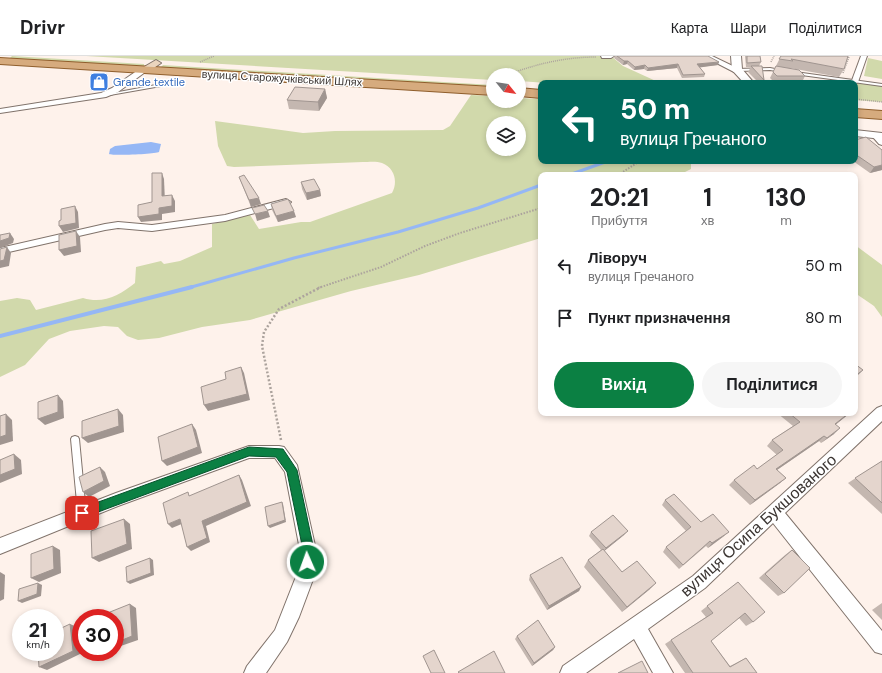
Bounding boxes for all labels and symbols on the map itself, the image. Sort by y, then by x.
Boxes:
street label: вулиця Старожучківський Шлях [201,67,363,89]
north arrow [486,68,526,108]
shop icon: Grande textile [88,71,110,93]
place label: Grande textile [113,75,185,89]
street label: вулиця Осипа Букшованого [676,449,841,601]
pin [65,496,99,530]
position arrow [286,541,328,583]
speed limit sign: 30 [72,609,124,661]

